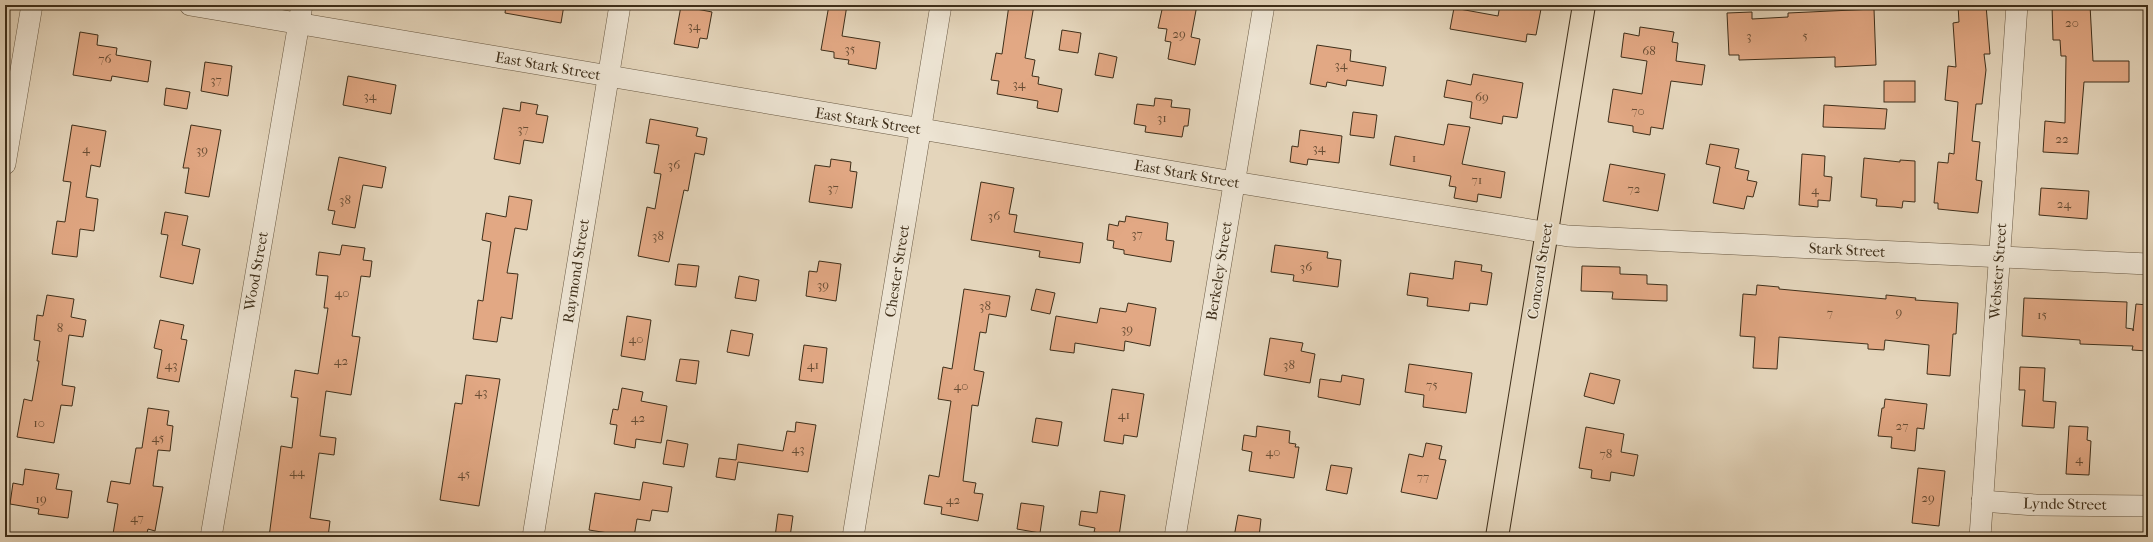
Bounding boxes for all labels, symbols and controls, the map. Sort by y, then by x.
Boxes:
house number: 20 [2065,15,2079,30]
house number: 34 [687,18,701,33]
house number: 29 [1172,26,1186,41]
house number: 3 [1746,28,1752,43]
house number: 5 [1802,28,1808,43]
house number: 35 [845,41,856,56]
house number: 68 [1642,43,1656,58]
street label: East Stark Street [494,48,603,84]
house number: 76 [98,51,113,66]
house number: 34 [1334,57,1348,72]
house number: 37 [210,72,222,87]
house number: 34 [1012,76,1026,91]
house number: 34 [363,88,377,103]
house number: 69 [1475,89,1489,104]
house number: 70 [1631,103,1645,118]
street label: East Stark Street [814,104,923,138]
house number: 31 [1157,110,1167,125]
house number: 37 [517,121,529,136]
house number: 22 [2055,131,2069,146]
house number: 34 [1312,140,1326,155]
house number: 4 [82,141,90,156]
house number: 39 [196,142,208,157]
house number: 1 [1412,150,1416,165]
street label: East Stark Street [1133,156,1242,192]
house number: 36 [668,157,681,172]
house number: 71 [1472,172,1482,187]
house number: 37 [827,180,839,195]
house number: 72 [1628,181,1641,196]
house number: 4 [1811,182,1819,197]
house number: 38 [339,192,351,207]
house number: 24 [2057,196,2072,211]
house number: 36 [988,208,1001,223]
street label: Raymond Street [559,217,593,324]
street label: Berkeley Street [1202,219,1236,322]
street label: Concord Street [1523,221,1557,321]
street label: Webster Street [1986,222,2010,321]
street label: Chester Street [881,223,913,319]
house number: 37 [1131,226,1143,241]
house number: 38 [652,228,664,243]
street label: Wood Street [240,229,272,313]
street label: Stark Street [1808,239,1886,261]
house number: 36 [1300,259,1313,274]
house number: 39 [817,277,829,292]
house number: 40 [335,285,349,300]
house number: 38 [979,298,991,313]
house number: 9 [1896,304,1903,319]
house number: 7 [1827,305,1833,320]
house number: 15 [2037,307,2047,322]
house number: 8 [57,320,63,335]
house number: 39 [1121,321,1133,336]
house number: 40 [629,331,643,346]
house number: 42 [334,353,348,368]
house number: 43 [164,357,178,372]
house number: 41 [807,357,819,372]
house number: 38 [1283,357,1295,372]
house number: 75 [1426,377,1438,392]
house number: 40 [954,378,968,393]
house number: 43 [474,384,488,399]
house number: 41 [1118,407,1130,422]
house number: 42 [631,410,645,425]
house number: 10 [33,415,45,430]
house number: 27 [1896,418,1908,433]
house number: 45 [152,430,165,445]
house number: 43 [791,441,805,456]
house number: 40 [1266,444,1280,459]
house number: 78 [1600,446,1612,461]
house number: 4 [2075,451,2083,466]
house number: 44 [289,464,305,479]
house number: 45 [458,466,471,481]
house number: 77 [1417,469,1429,484]
house number: 29 [1921,490,1935,505]
house number: 19 [35,491,47,506]
house number: 42 [946,492,960,507]
street label: Lynde Street [2023,494,2108,514]
house number: 47 [130,510,144,525]

